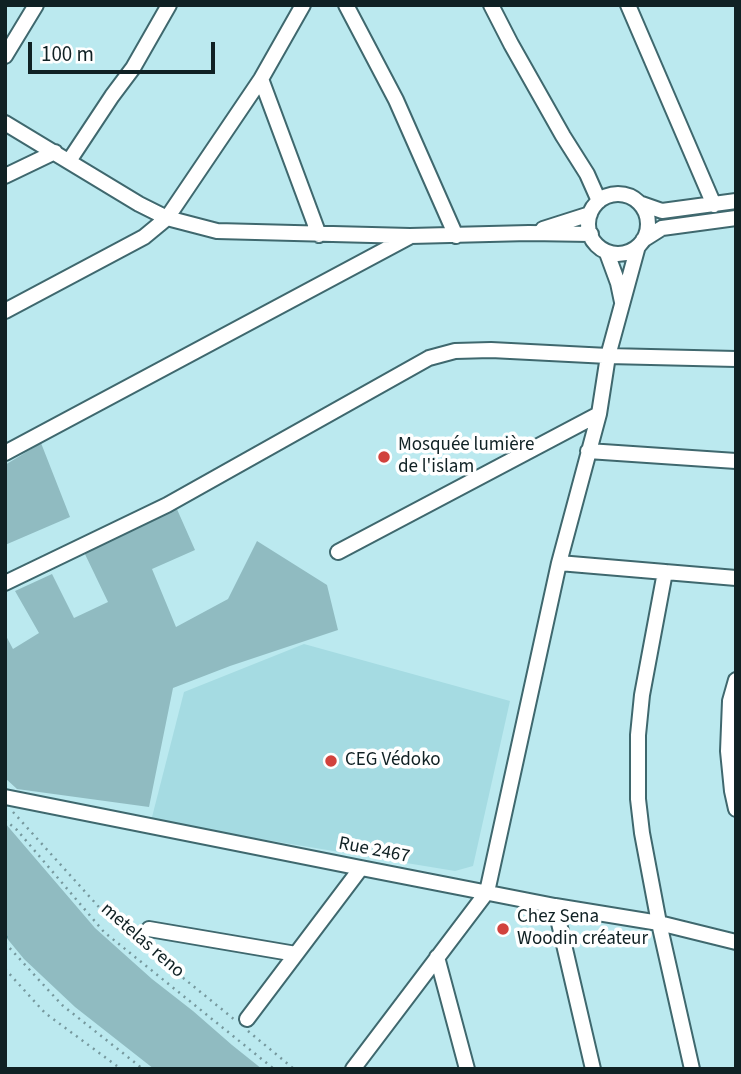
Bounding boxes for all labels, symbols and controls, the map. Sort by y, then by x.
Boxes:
scale bar [32,28,219,72]
text: 100 m [41,39,94,69]
place label: Mosquée lumière de l'islam [398,435,534,479]
marker: Mosquée lumière de l'islam [376,449,392,465]
place label: CEG Védoko [345,750,441,772]
marker: CEG Védoko [323,753,339,769]
street label: Rue 2467 [336,833,412,869]
street label: metelas reno [96,899,188,983]
place label: Chez Sena Woodin créateur [517,907,648,951]
marker: Chez Sena Woodin créateur [495,921,511,937]

